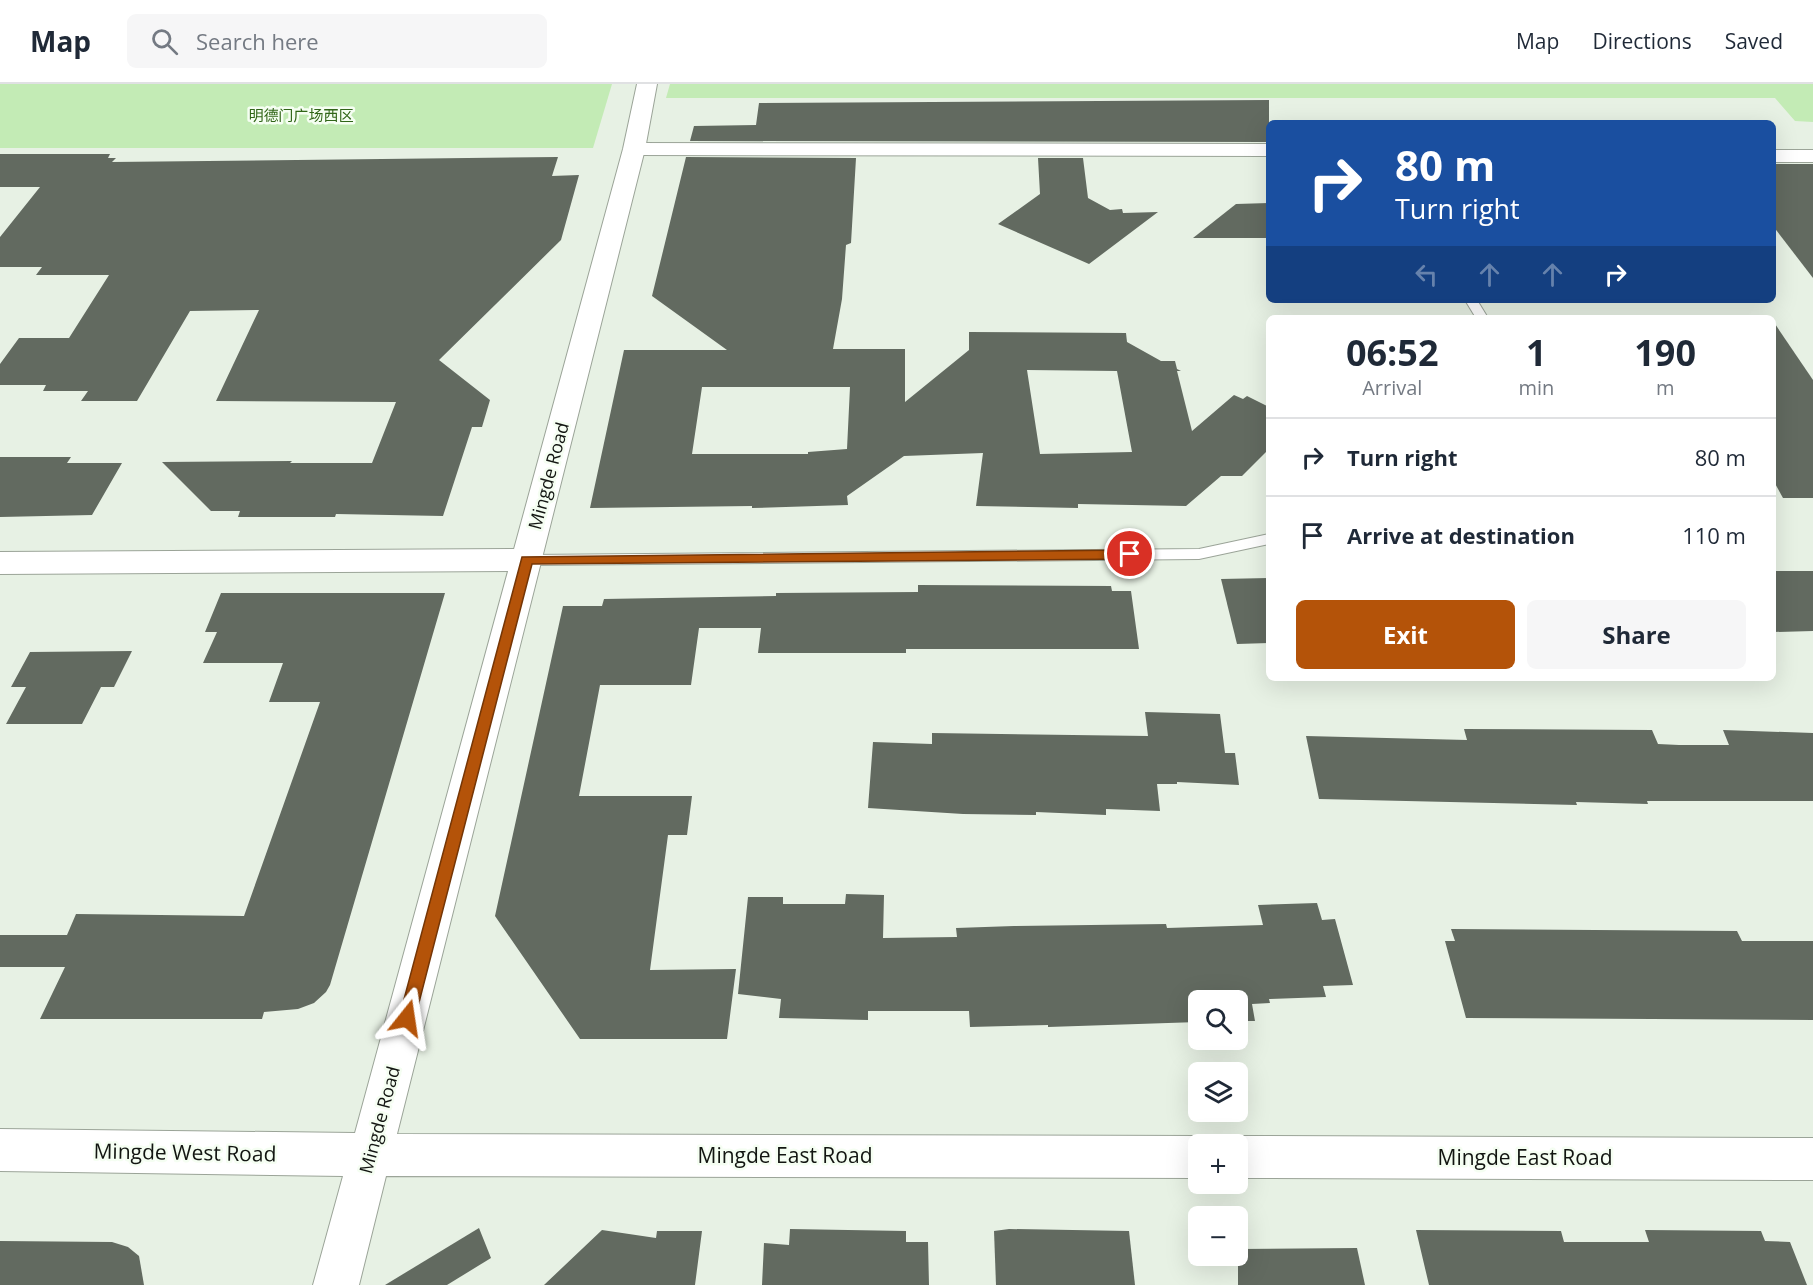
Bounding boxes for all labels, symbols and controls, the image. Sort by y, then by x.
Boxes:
search box [127,14,547,68]
text: Map [30,22,91,60]
icon: search [148,25,181,58]
text: Search here [196,26,319,56]
text: Map [1516,27,1559,55]
text: Directions [1592,27,1692,55]
text: Saved [1725,27,1783,55]
park label: 明德门广场西区 [248,105,354,125]
text: 80 m [1395,136,1495,193]
icon: right [1296,144,1374,222]
text: Turn right [1395,190,1520,227]
icon: left [1410,258,1443,291]
icon: ahead [1473,258,1506,291]
icon: ahead [1536,258,1569,291]
icon: right [1599,258,1632,291]
text: 06:52 [1346,328,1439,377]
text: 1 [1526,328,1547,377]
text: 190 [1634,328,1696,377]
text: Arrival [1362,374,1422,401]
text: min [1518,374,1554,401]
text: m [1656,374,1674,401]
street label: Mingde Road [522,419,574,532]
icon: right [1296,441,1329,474]
text: Turn right [1347,442,1458,472]
text: 80 m [1695,442,1746,472]
icon: arrive [1296,519,1329,552]
text: Arrive at destination [1347,520,1575,550]
text: 110 m [1682,520,1746,550]
pin [1104,528,1155,579]
icon: arrive [1113,537,1146,570]
button: Exit [1296,600,1515,669]
button: Share [1527,600,1746,669]
position arrow [375,986,439,1050]
map controls [1188,990,1248,1266]
button: search [1188,990,1248,1050]
button: layers [1188,1062,1248,1122]
street label: Mingde Road [353,1063,405,1176]
button: + [1188,1134,1248,1194]
street label: Mingde West Road [93,1136,277,1168]
street label: Mingde East Road [698,1141,872,1169]
street label: Mingde East Road [1438,1143,1612,1171]
button: − [1188,1206,1248,1266]

